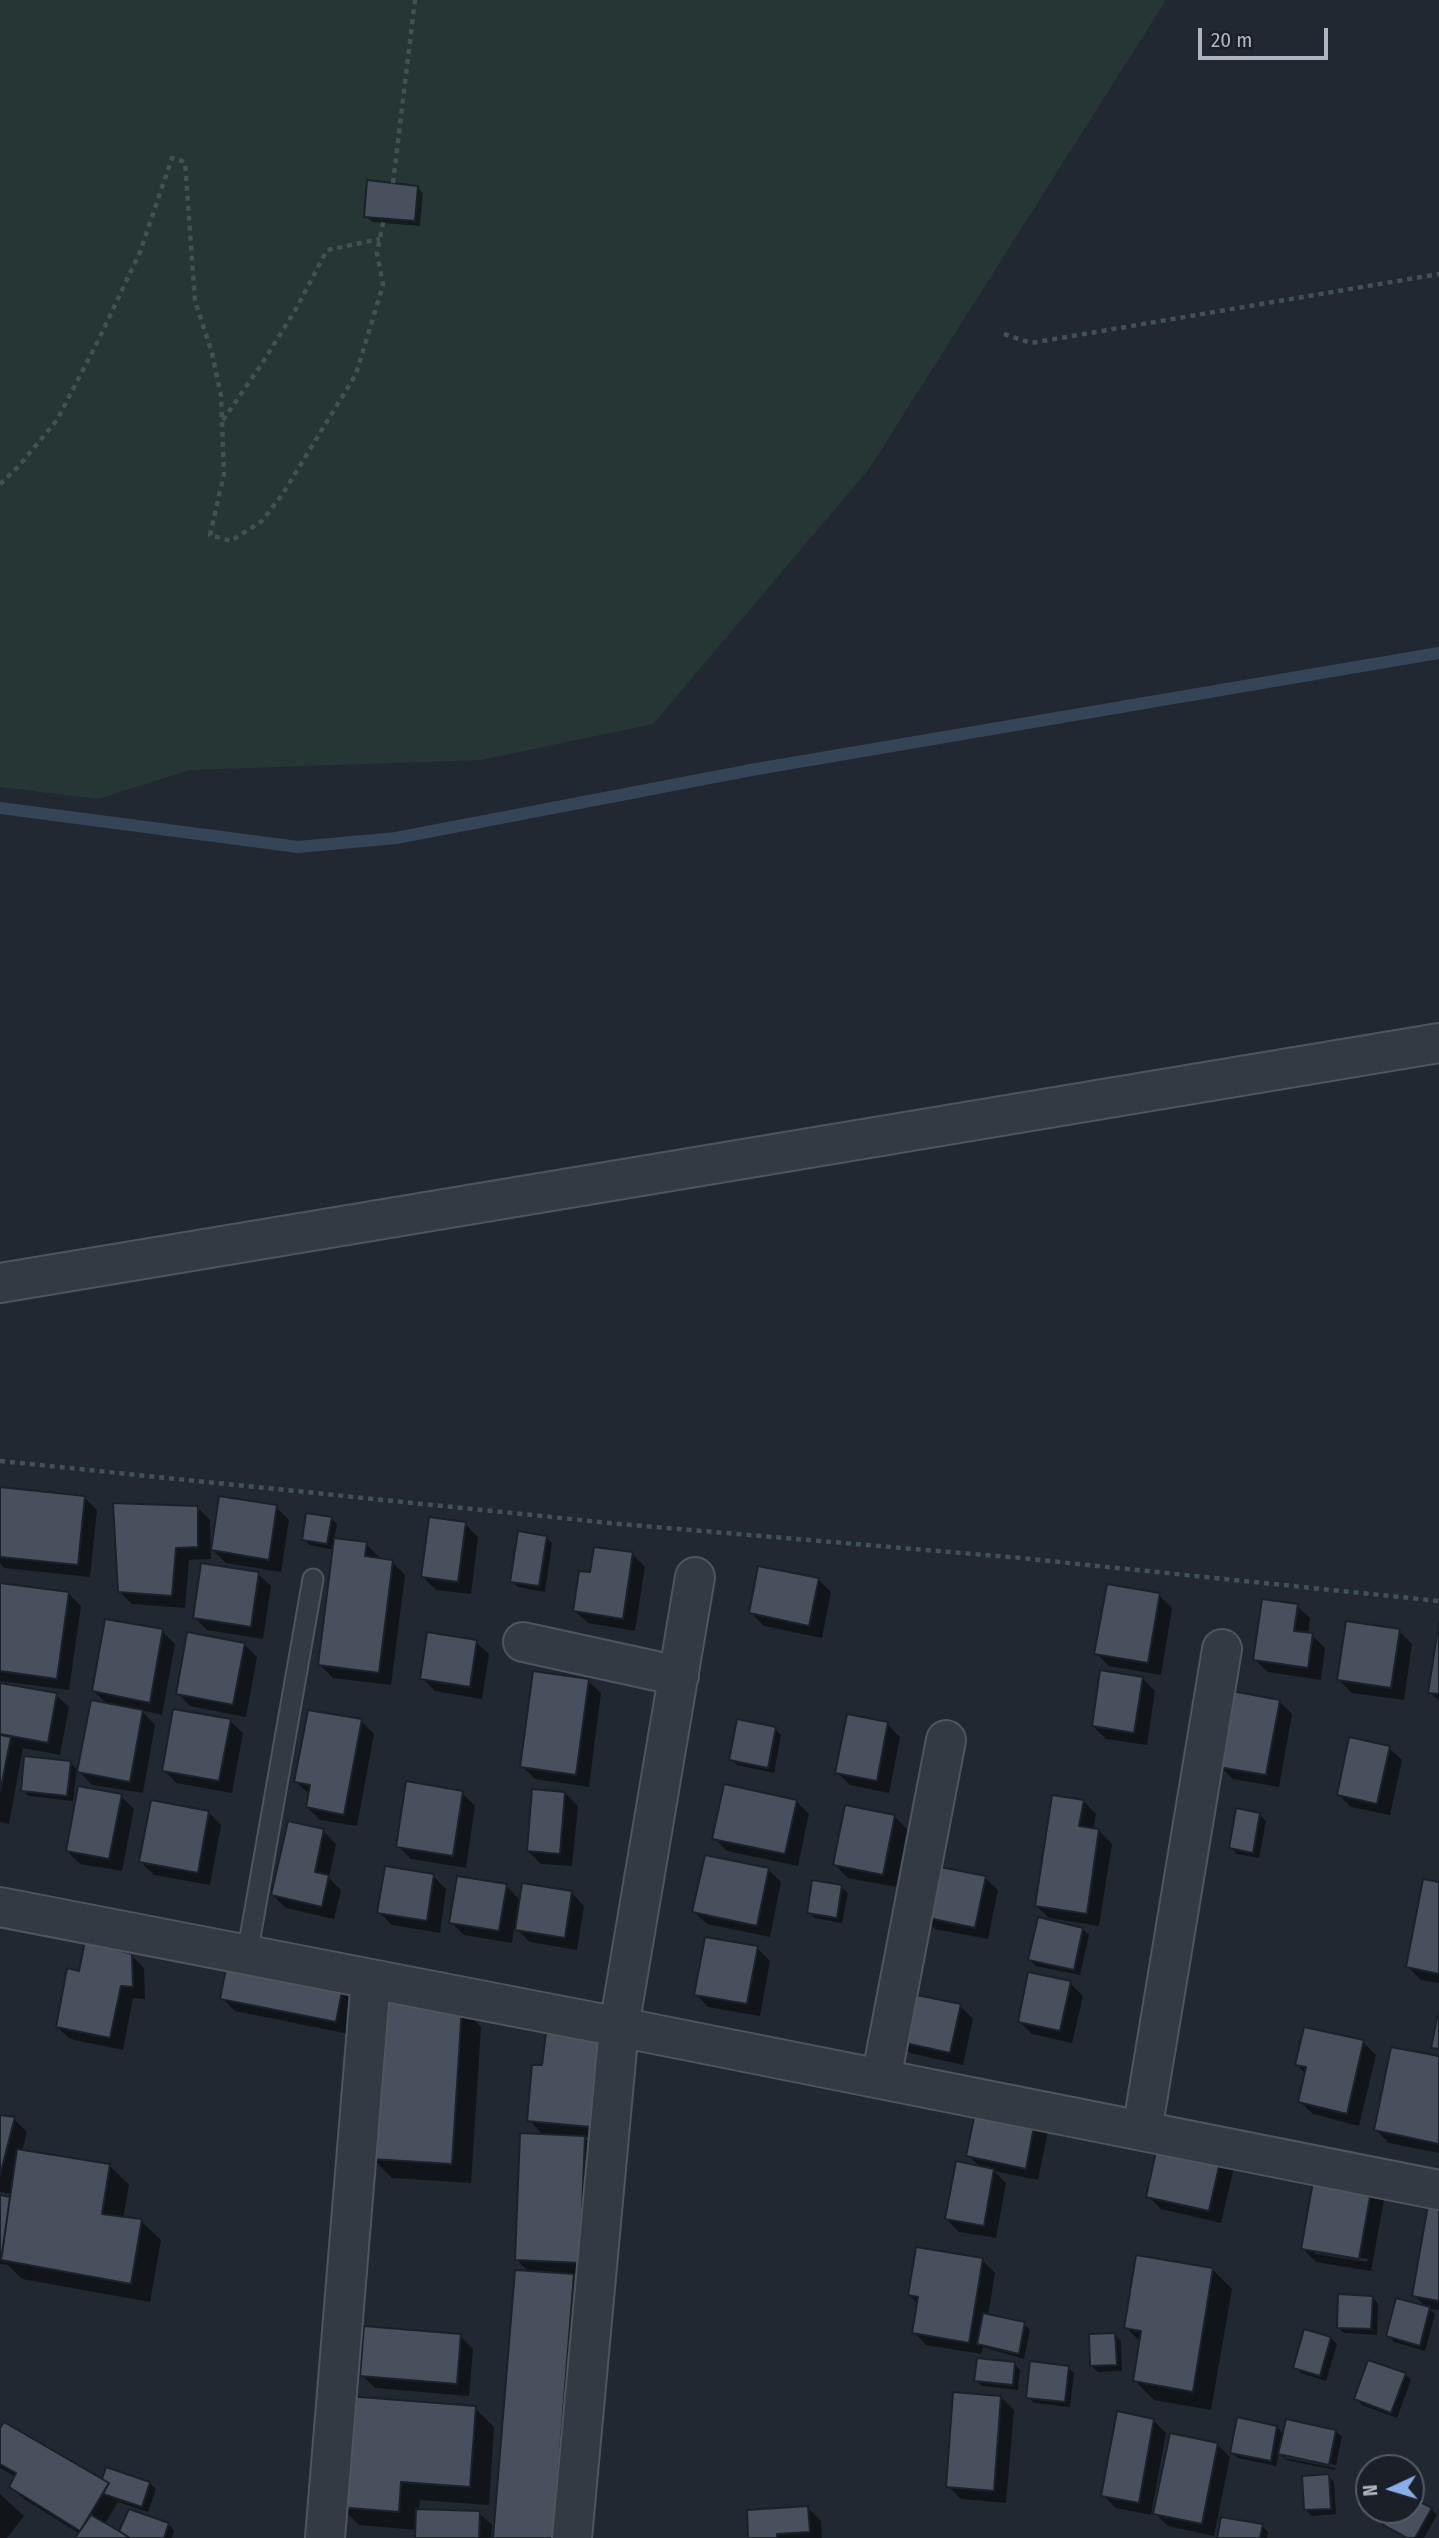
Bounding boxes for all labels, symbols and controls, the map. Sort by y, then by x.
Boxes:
scale bar [1201,14,1330,58]
text: 20 m [1211,27,1252,53]
north arrow [1355,2454,1425,2524]
text: N [1359,2484,1382,2497]

